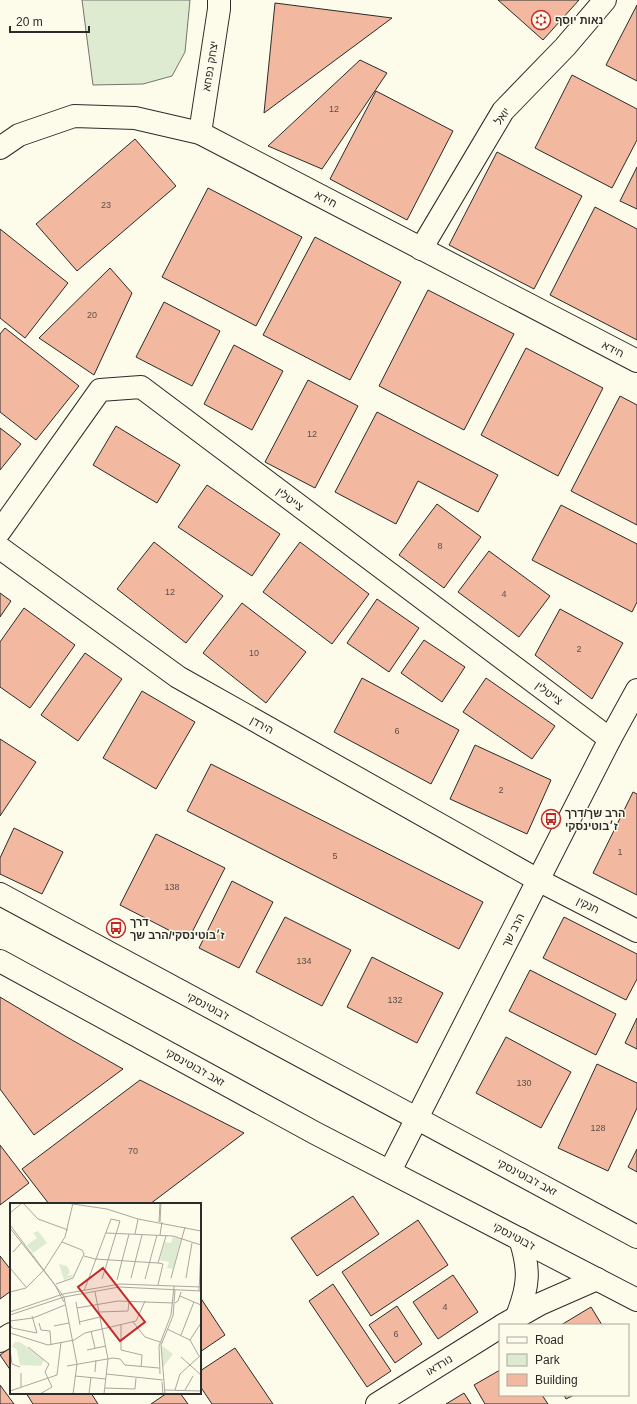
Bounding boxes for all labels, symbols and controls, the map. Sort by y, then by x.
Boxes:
scale bar [10,8,89,34]
synagogue icon: נאות יוסף [530,9,552,31]
place label: נאות יוסף [555,14,603,26]
text: 20 m [16,15,43,29]
street label: יצחק נפחא [200,40,220,92]
house number: 12 [329,104,339,114]
street label: יואל [492,105,512,127]
street label: חידא [313,188,339,210]
house number: 23 [101,200,111,210]
house number: 20 [87,310,97,320]
street label: חידא [600,338,626,360]
house number: 12 [307,429,317,439]
street label: צייטלין [274,485,306,513]
house number: 8 [437,541,443,551]
house number: 12 [165,587,175,597]
house number: 4 [501,589,507,599]
house number: 2 [576,644,582,654]
house number: 10 [249,648,259,658]
street label: צייטלין [533,679,565,707]
street label: הירדן [248,714,276,736]
house number: 6 [394,726,400,736]
house number: 2 [498,785,504,795]
place label: הרב שך/דרך ז׳בוטינסקי [565,807,626,832]
bus stop icon: הרב שך/דרך ז׳בוטינסקי [540,808,562,830]
house number: 1 [617,847,623,857]
house number: 5 [332,851,338,861]
house number: 138 [164,882,180,892]
street label: חנקין [575,894,601,916]
street label: הרב שך [499,911,527,949]
place label: דרך ז׳בוטינסקי/הרב שך [130,916,224,941]
bus stop icon: דרך ז׳בוטינסקי/הרב שך [105,917,127,939]
house number: 134 [296,956,312,966]
street label: ז'בוטינסקי [185,990,231,1022]
house number: 132 [387,995,403,1005]
street label: זאב ז'בוטינסקי [163,1046,227,1088]
house number: 130 [516,1078,532,1088]
house number: 128 [590,1123,606,1133]
house number: 70 [128,1146,138,1156]
street label: זאב ז'בוטינסקי [495,1156,559,1198]
inset map [10,1203,201,1394]
street label: ז'בוטינסקי [491,1220,537,1252]
house number: 4 [442,1302,448,1312]
legend [499,1324,629,1396]
house number: 6 [393,1329,399,1339]
text: Road [535,1333,564,1347]
street label: נורדאו [424,1352,454,1378]
text: Park [535,1353,561,1367]
text: Building [535,1373,578,1387]

